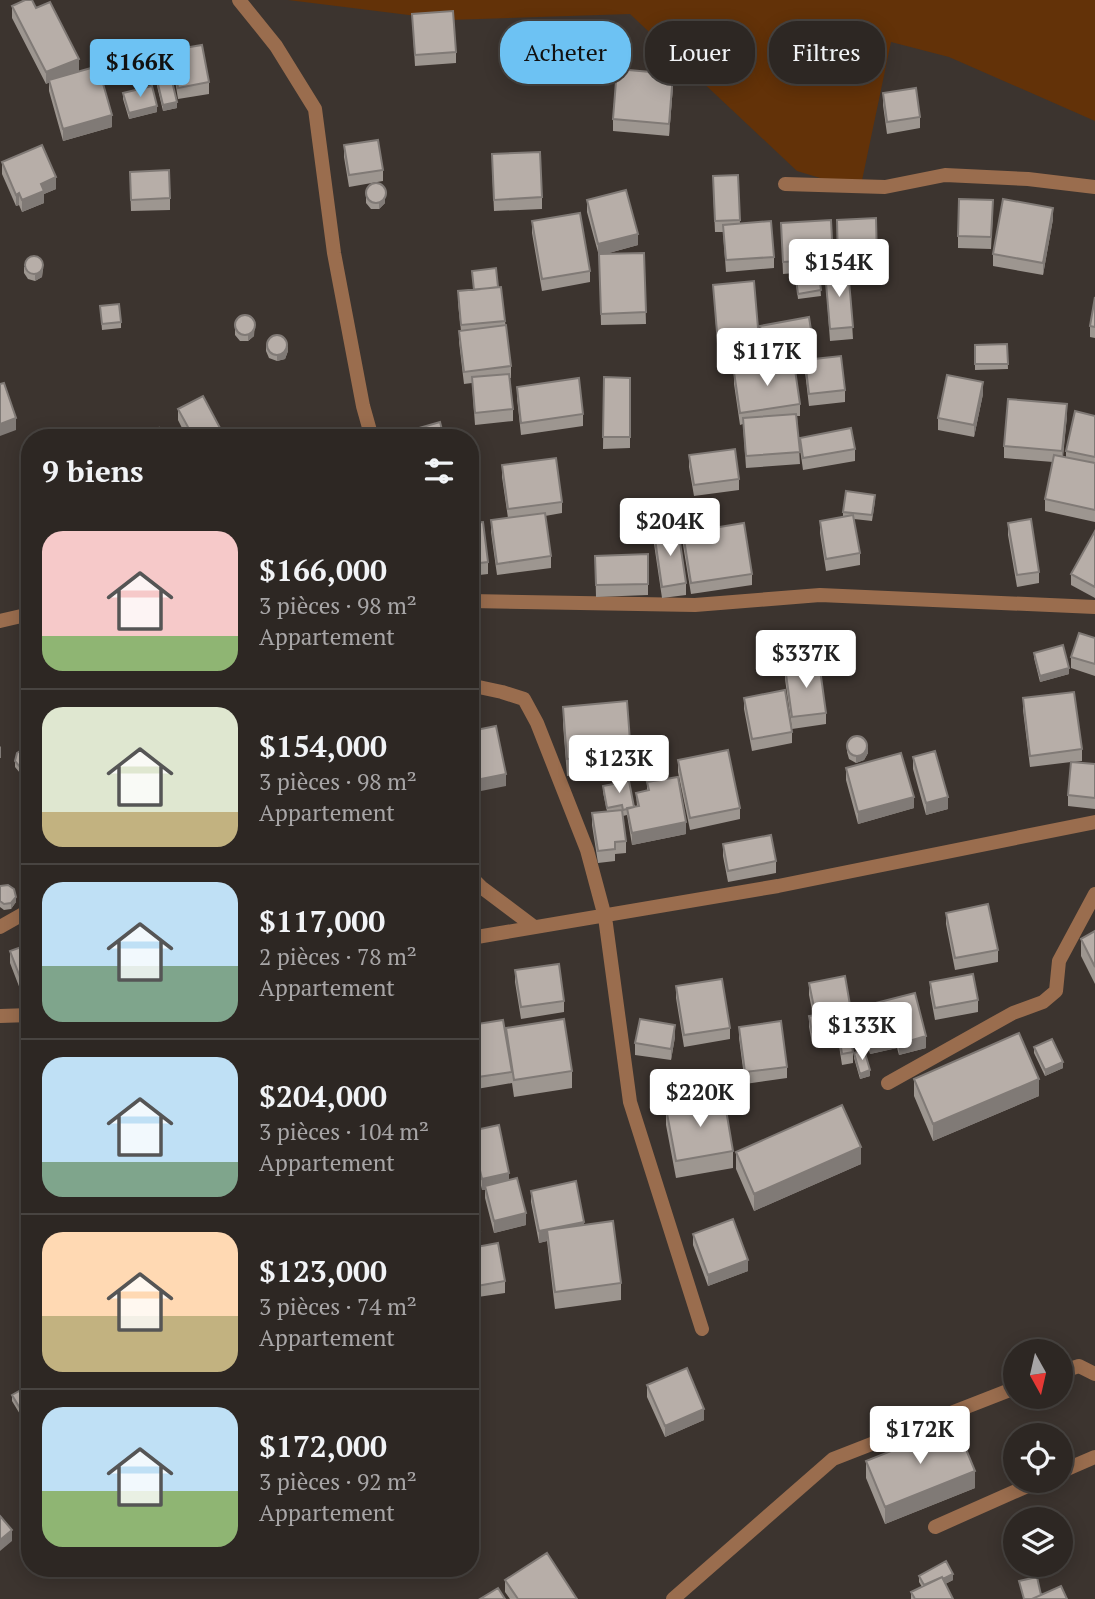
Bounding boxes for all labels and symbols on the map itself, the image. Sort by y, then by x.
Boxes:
pin: $166K [91,40,189,99]
pin: $154K [790,240,888,299]
pin: $117K [718,328,816,388]
pin: $204K [621,498,719,558]
pin: $337K [757,630,855,690]
pin: $123K [570,736,668,795]
pin: $133K [813,1002,911,1062]
pin: $220K [651,1070,749,1129]
north arrow [1003,1339,1073,1409]
pin: $172K [871,1406,969,1466]

